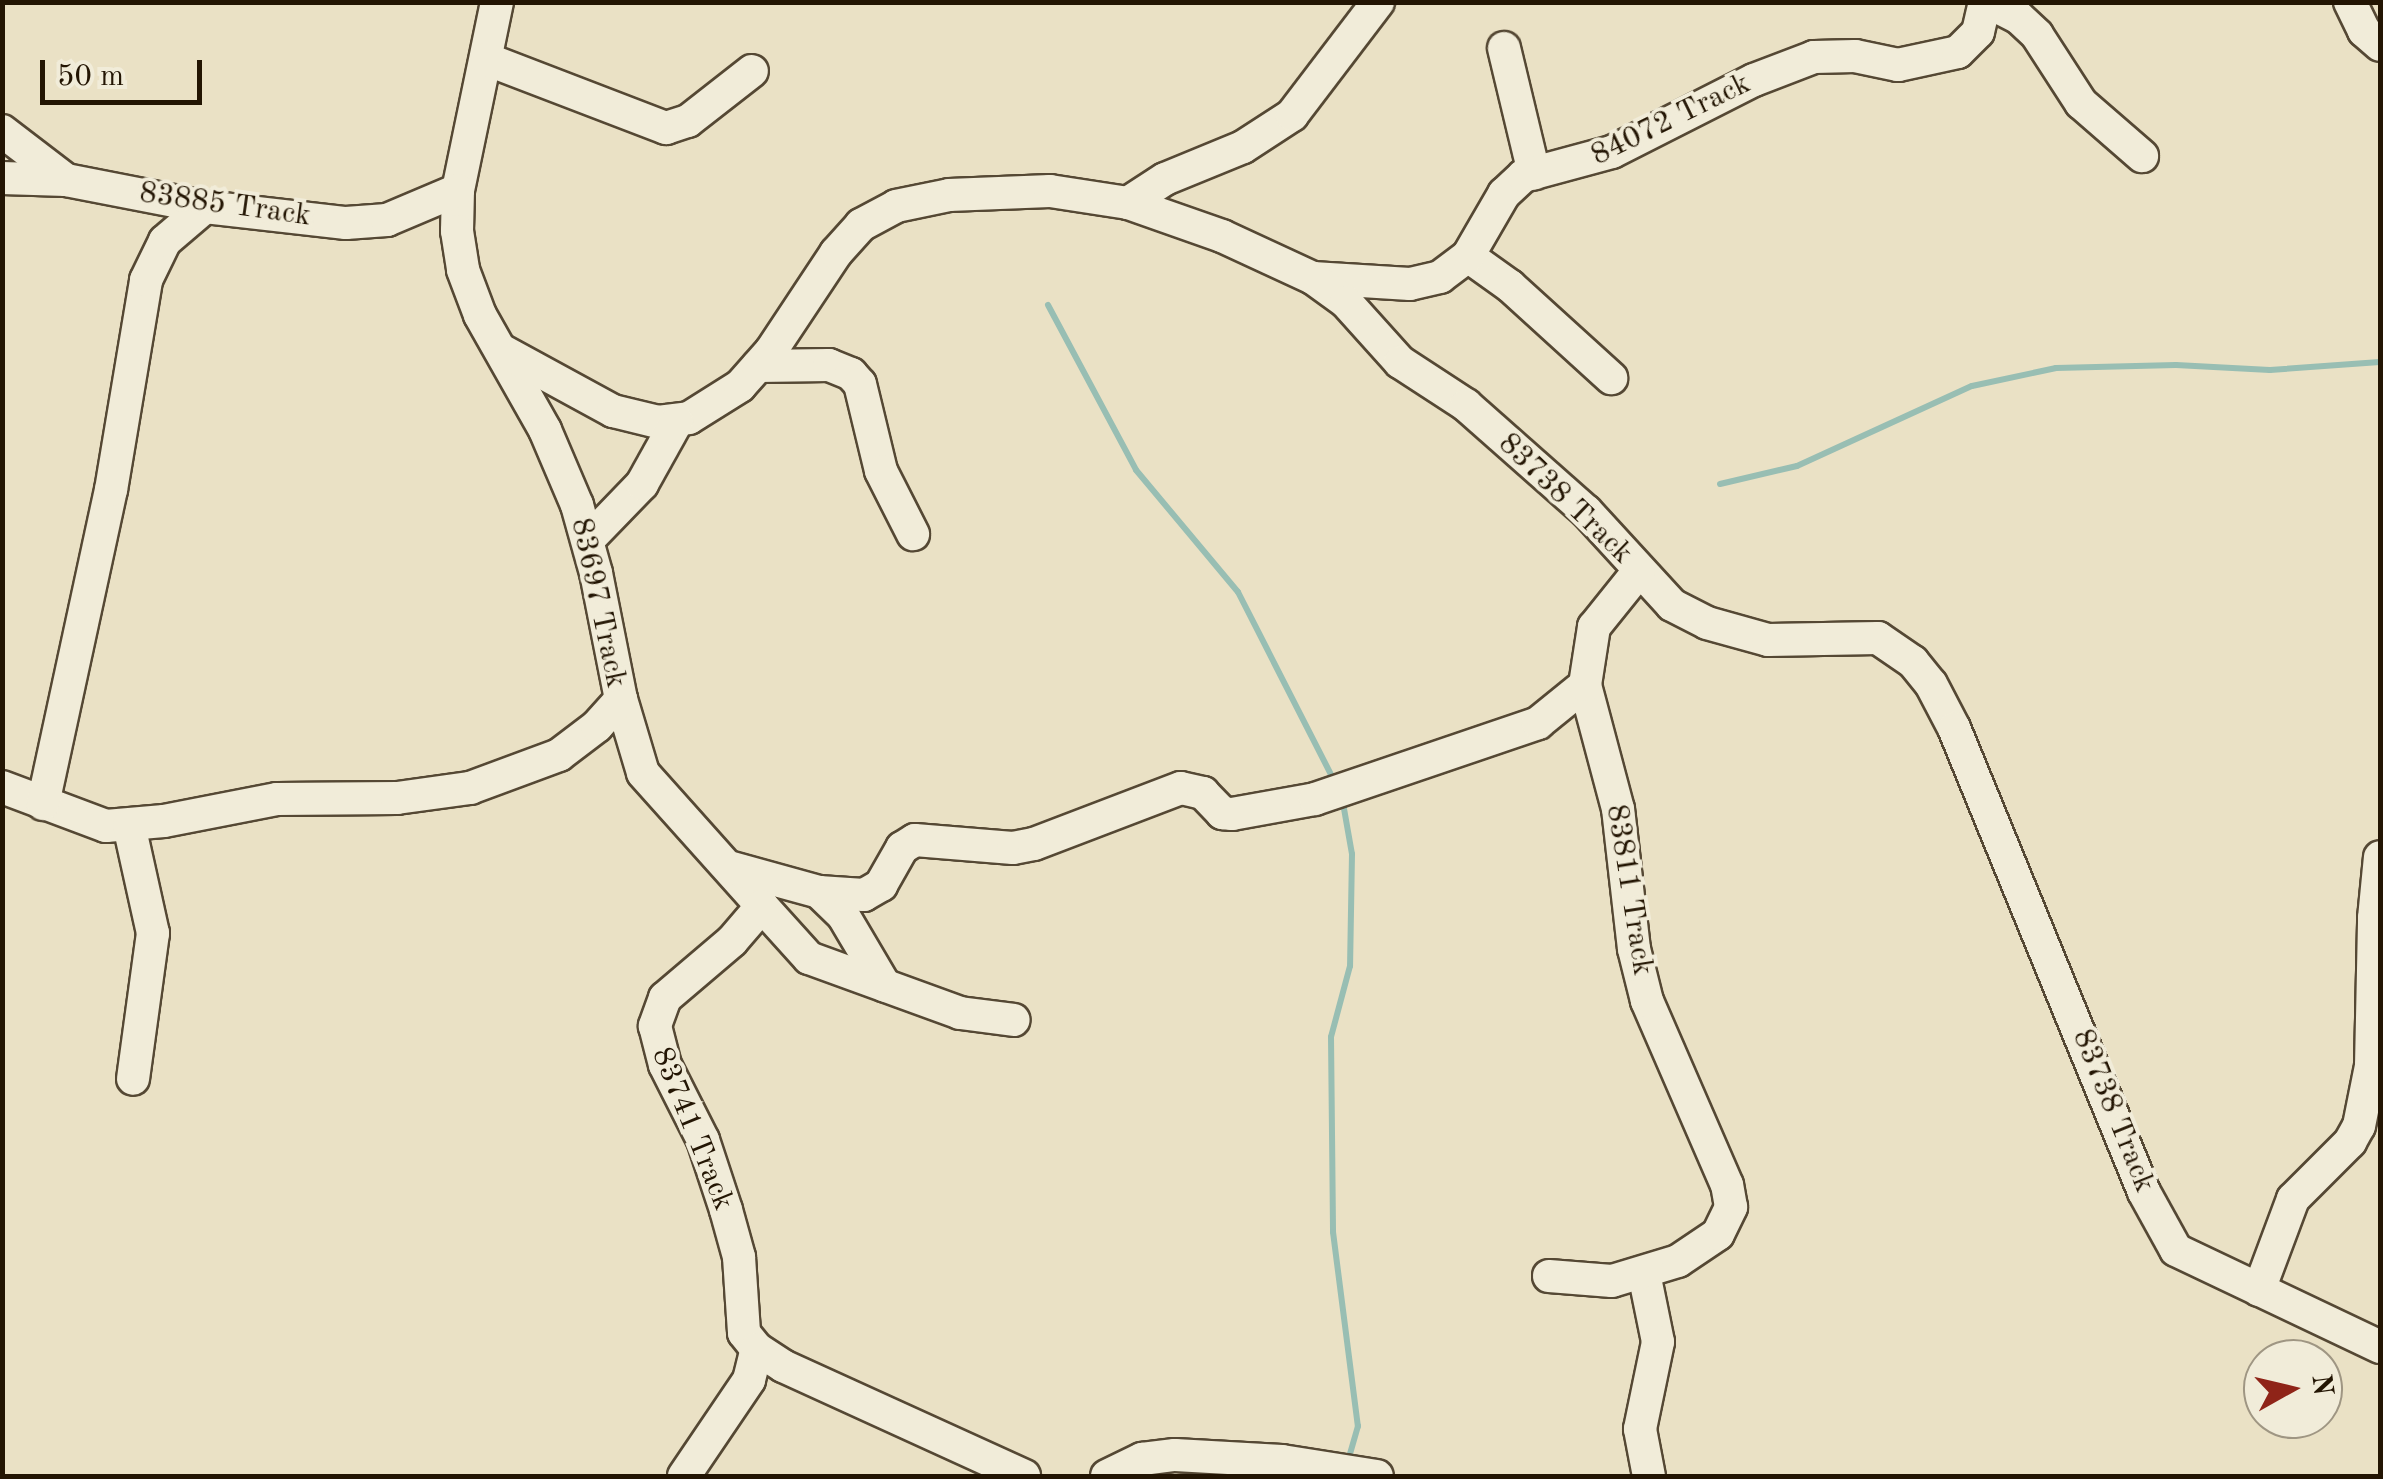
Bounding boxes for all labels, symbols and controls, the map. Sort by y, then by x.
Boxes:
scale bar [45,40,208,102]
text: 50 m [57,62,124,92]
street label: 84072 Track [1586,66,1756,174]
street label: 83885 Track [137,175,313,235]
street label: 83738 Track [1490,426,1640,572]
street label: 83697 Track [562,515,634,691]
street label: 83811 Track [1598,802,1660,978]
street label: 83738 Track [2064,1024,2162,1198]
street label: 83741 Track [643,1042,741,1216]
north arrow [2243,1339,2343,1439]
text: N [2305,1373,2336,1398]

